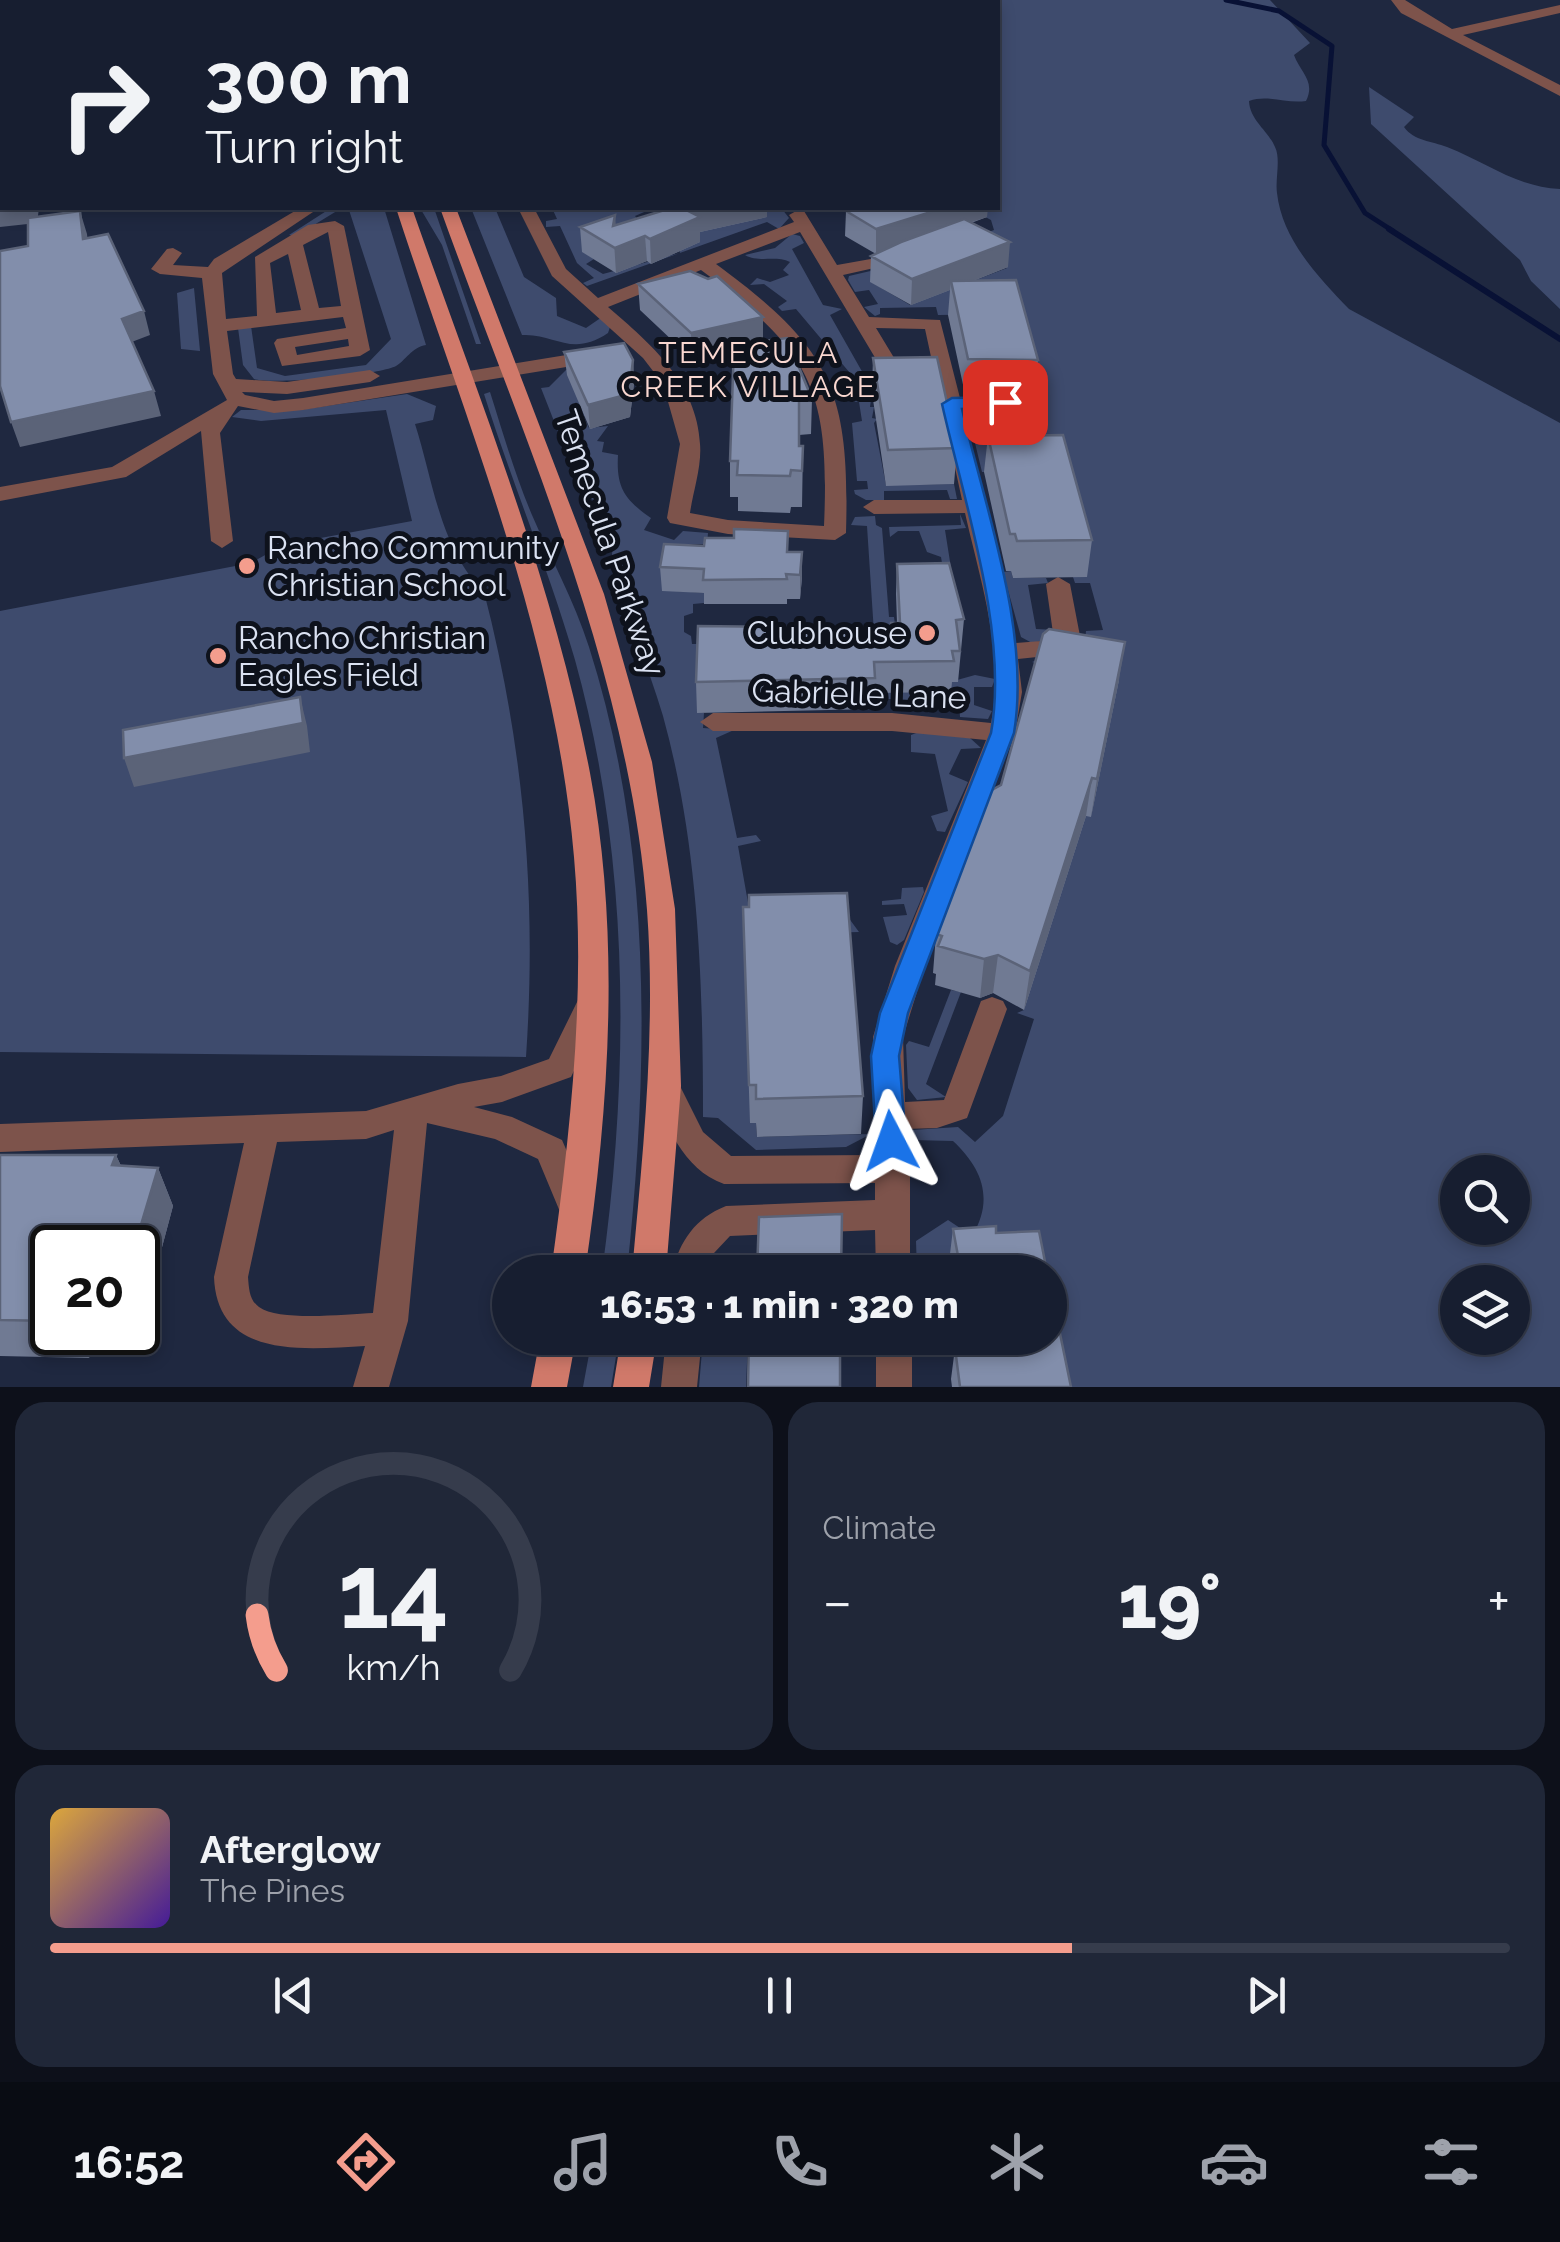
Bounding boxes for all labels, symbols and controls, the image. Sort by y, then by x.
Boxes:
text: 300 m [205,37,412,119]
icon: right [40,40,170,170]
text: Turn right [205,121,403,174]
district label: TEMECULA CREEK VILLAGE [621,335,877,404]
pin [963,360,1048,445]
icon: arrive [978,375,1033,430]
street label: Temecula Parkway [548,405,673,681]
place label: Rancho Community Christian School [267,529,560,603]
marker: Rancho Community Christian School [236,555,258,577]
place label: Clubhouse [747,614,907,651]
place label: Rancho Christian Eagles Field [238,619,486,693]
marker: Clubhouse [916,622,938,644]
marker: Rancho Christian Eagles Field [207,645,229,667]
street label: Gabrielle Lane [751,671,967,716]
position arrow [839,1089,943,1193]
map controls [1440,1155,1530,1355]
button: search [1440,1155,1530,1245]
speed limit sign: 20 [30,1225,160,1355]
button: layers [1440,1265,1530,1355]
text: 16:53 · 1 min · 320 m [600,1282,959,1327]
text: Climate [823,1509,936,1546]
text: 14 [338,1530,449,1652]
text: 19° [1118,1557,1221,1646]
text: − [823,1569,852,1634]
text: + [1487,1569,1510,1634]
text: km/h [347,1646,441,1688]
text: Afterglow [200,1827,381,1872]
text: The Pines [200,1872,345,1909]
icon: previous [266,1968,321,2023]
icon: pause [752,1968,807,2023]
icon: next [1239,1968,1294,2023]
icon: directions [331,2127,401,2197]
icon: music [548,2127,618,2197]
icon: phone [765,2127,835,2197]
icon: climate [982,2127,1052,2197]
icon: car [1199,2127,1269,2197]
icon: filters [1416,2127,1486,2197]
text: 16:52 [74,2136,184,2189]

